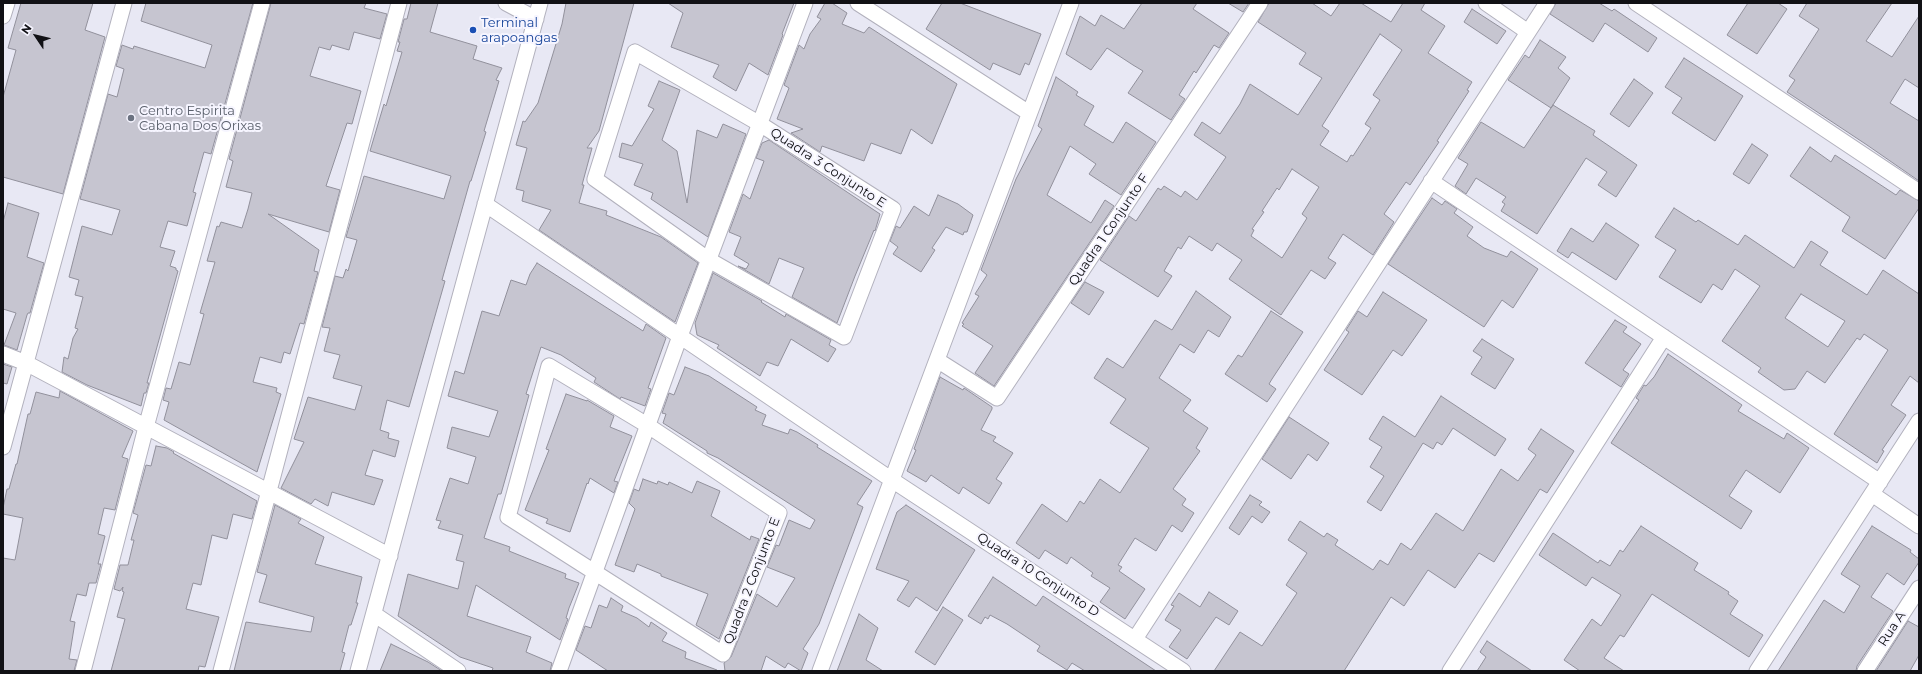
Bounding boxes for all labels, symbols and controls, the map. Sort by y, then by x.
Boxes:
place label: Terminal arapoangas [481,15,557,46]
north arrow [16,16,56,56]
text: N [18,21,34,37]
marker: Terminal arapoangas [468,25,478,35]
place label: Centro Espirita Cabana Dos Orixas [139,103,261,134]
marker: Centro Espirita Cabana Dos Orixas [126,113,136,123]
street label: Quadra 3 Conjunto E [767,125,889,211]
street label: Quadra 1 Conjunto F [1066,171,1152,289]
street label: Quadra 2 Conjunto E [721,515,783,647]
street label: Quadra 10 Conjunto D [974,530,1102,620]
street label: Rua A [1875,609,1909,649]

